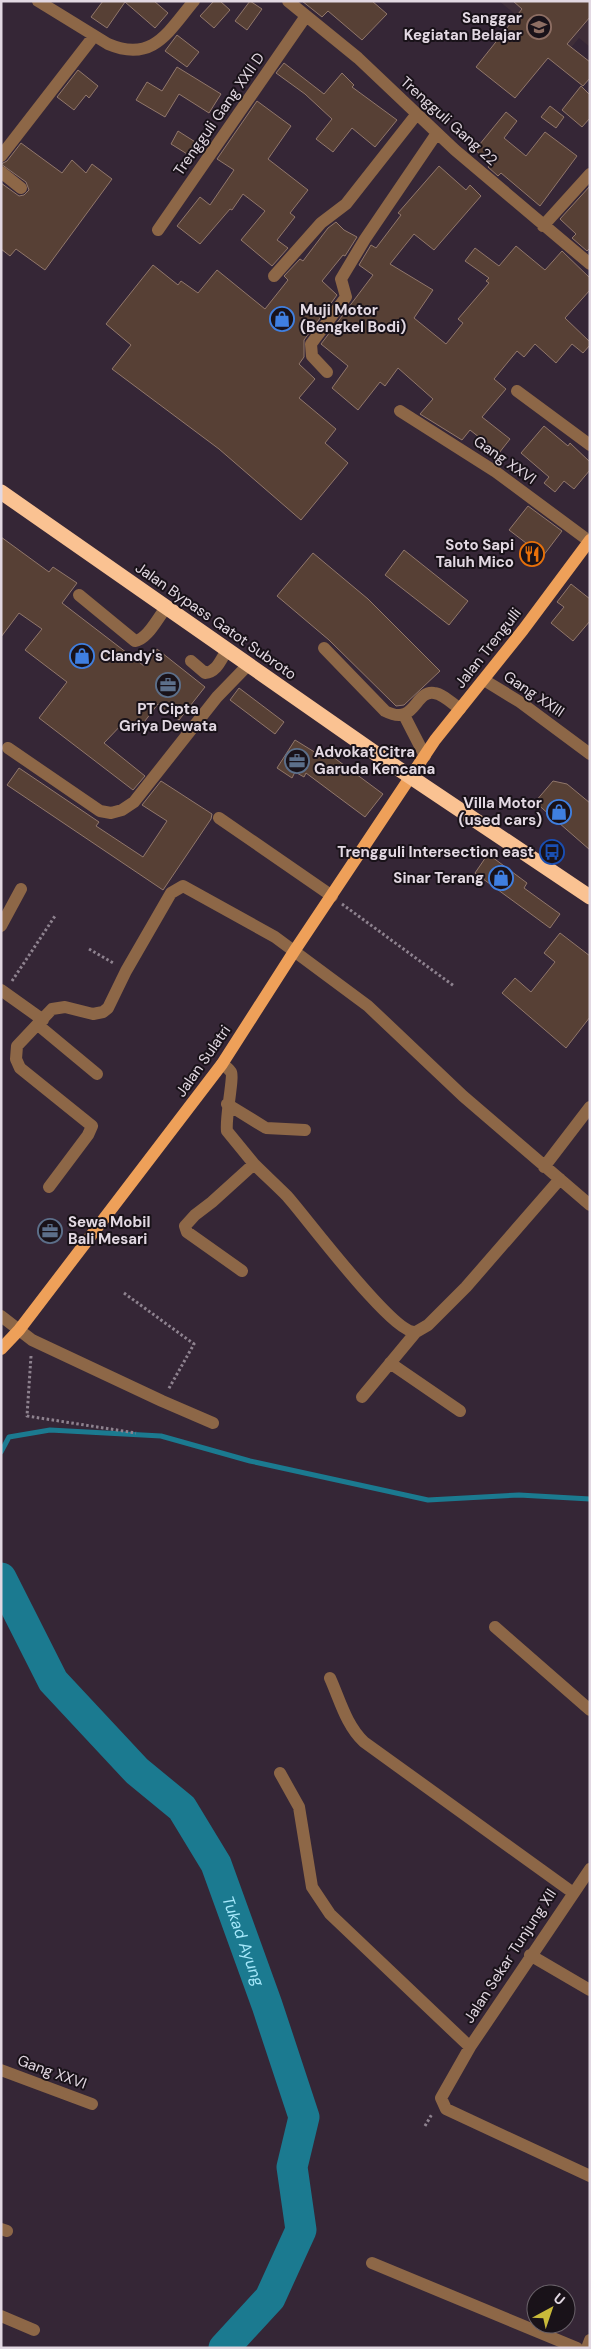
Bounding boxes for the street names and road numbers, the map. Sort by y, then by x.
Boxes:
street label: Trengguli Gang XXII D [169,48,269,180]
street label: Trengguli Gang 22 [396,72,502,170]
street label: Gang XXVI [470,431,540,489]
street label: Jalan Bypass Gatot Subroto [131,558,301,684]
street label: Jalan Trengulli [450,604,526,692]
street label: Gang XXIII [500,666,568,722]
street label: Jalan Sulatri [171,1021,235,1101]
street label: Jalan Sekar Tunjung XII [459,1885,561,2027]
street label: Gang XXVI [15,2050,89,2094]

